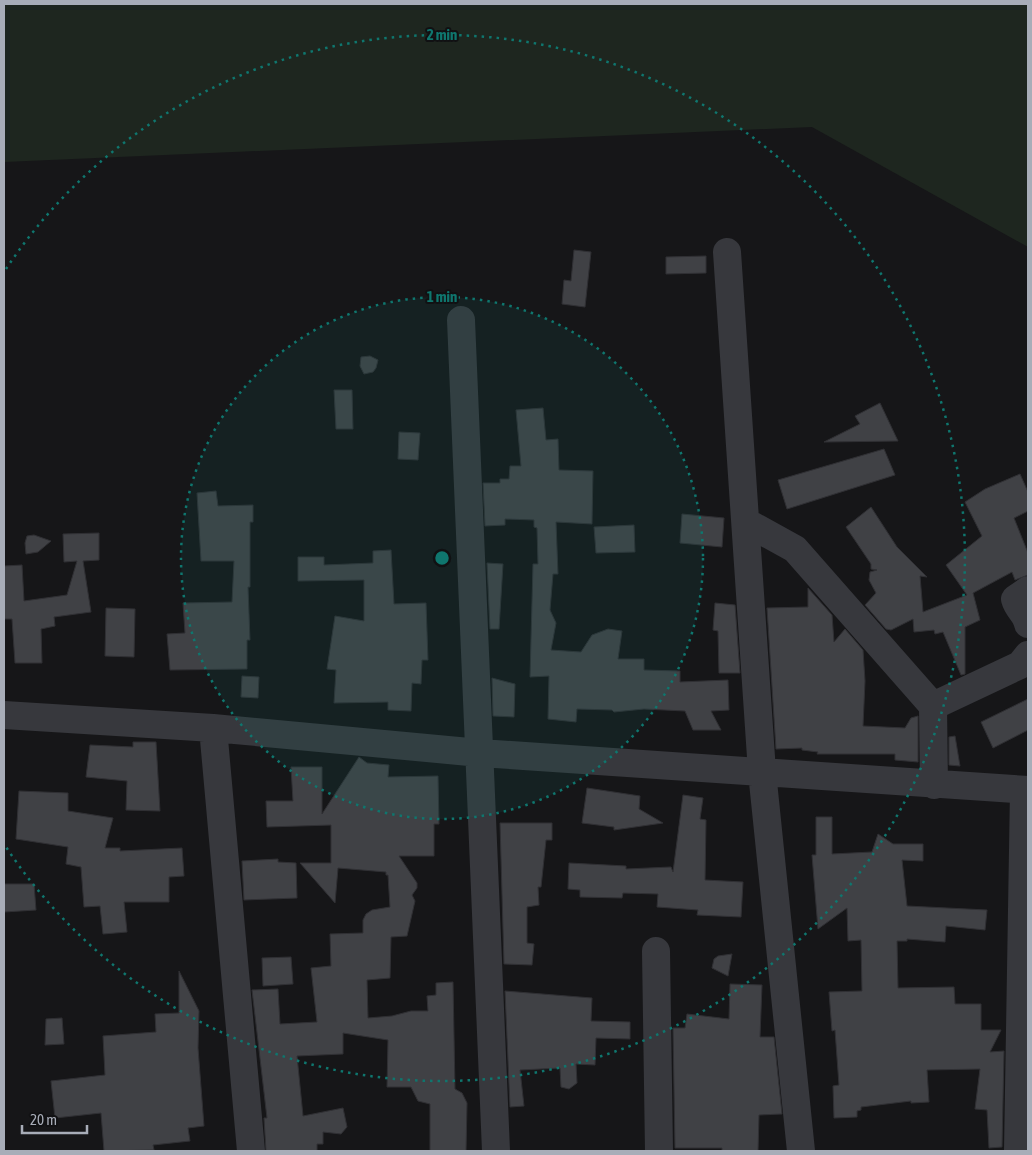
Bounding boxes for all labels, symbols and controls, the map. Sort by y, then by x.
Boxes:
text: 2 min [427,26,457,43]
text: 1 min [427,288,457,305]
centre of rings [433,549,451,567]
scale bar [22,1102,88,1134]
text: 20 m [30,1111,57,1128]

